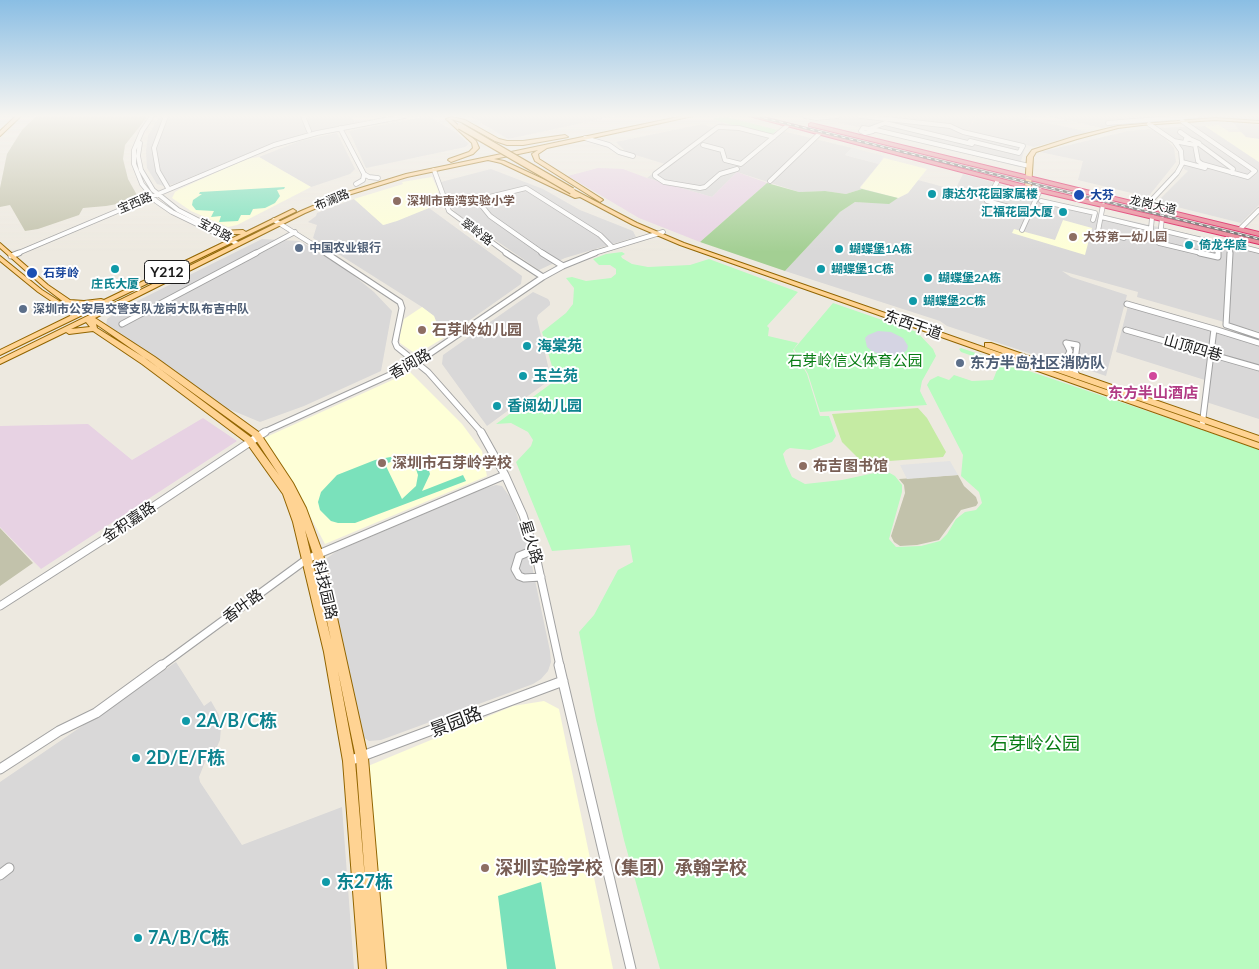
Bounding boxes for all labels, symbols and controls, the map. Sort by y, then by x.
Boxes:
street label: 布澜路 [313,187,351,213]
place label: 康达尔花园家属楼 [942,187,1038,201]
marker: 康达尔花园家属楼 [926,188,938,200]
marker: 大芬 [1072,188,1086,202]
place label: 大芬 [1090,188,1114,202]
street label: 宝西路 [116,189,154,217]
street label: 龙岗大道 [1128,193,1178,217]
place label: 深圳市南湾实验小学 [407,194,515,208]
marker: 深圳市南湾实验小学 [391,195,403,207]
place label: 汇福花园大厦 [981,205,1053,219]
marker: 汇福花园大厦 [1057,206,1069,218]
street label: 宝丹路 [196,215,234,245]
street label: 翠岭路 [458,216,496,248]
place label: 大芬第一幼儿园 [1083,230,1167,244]
marker: 大芬第一幼儿园 [1067,231,1079,243]
place label: 倚龙华庭 [1199,238,1247,252]
marker: 倚龙华庭 [1183,239,1195,251]
place label: 中国农业银行 [309,241,381,255]
marker: 中国农业银行 [293,242,305,254]
place label: 蝴蝶堡1A栋 [849,242,912,256]
marker: 蝴蝶堡1A栋 [833,243,845,255]
road number: Y212 [144,260,190,284]
place label: 蝴蝶堡1C栋 [831,262,894,276]
marker: 庄氏大厦 [109,263,121,275]
marker: 蝴蝶堡1C栋 [815,263,827,275]
marker: 石芽岭 [25,266,39,280]
place label: 石芽岭 [43,266,79,280]
place label: 蝴蝶堡2A栋 [938,271,1001,285]
marker: 蝴蝶堡2A栋 [922,272,934,284]
place label: 庄氏大厦 [91,277,139,291]
place label: 蝴蝶堡2C栋 [923,294,986,308]
marker: 蝴蝶堡2C栋 [907,295,919,307]
place label: 深圳市公安局交警支队龙岗大队布吉中队 [33,302,249,316]
marker: 深圳市公安局交警支队龙岗大队布吉中队 [17,303,29,315]
street label: 东西干道 [882,307,944,343]
place label: 石芽岭幼儿园 [432,321,522,339]
marker: 石芽岭幼儿园 [416,324,428,336]
street label: 山顶四巷 [1162,331,1224,365]
place label: 海棠苑 [537,337,582,355]
marker: 海棠苑 [521,340,533,352]
street label: 香阅路 [386,345,434,383]
park label: 石芽岭信义体育公园 [788,352,922,370]
place label: 东方半岛社区消防队 [970,354,1105,372]
marker: 东方半岛社区消防队 [954,357,966,369]
place label: 玉兰苑 [533,367,578,385]
marker: 玉兰苑 [517,370,529,382]
marker: 东方半山酒店 [1147,370,1159,382]
place label: 东方半山酒店 [1108,384,1198,402]
place label: 香阅幼儿园 [507,397,582,415]
marker: 香阅幼儿园 [491,400,503,412]
place label: 深圳市石芽岭学校 [392,454,512,472]
marker: 深圳市石芽岭学校 [376,457,388,469]
place label: 布吉图书馆 [813,457,888,475]
marker: 布吉图书馆 [797,460,809,472]
street label: 金积嘉路 [99,498,159,546]
street label: 星火路 [516,518,546,566]
street label: 科技园路 [309,559,341,621]
street label: 香叶路 [220,585,266,627]
street label: 景园路 [427,702,485,742]
place label: 2A/B/C栋 [196,710,277,732]
marker: 2A/B/C栋 [180,715,192,727]
park label: 石芽岭公园 [990,733,1080,755]
place label: 2D/E/F栋 [146,747,225,769]
marker: 2D/E/F栋 [130,752,142,764]
place label: 深圳实验学校（集团）承翰学校 [495,857,747,879]
marker: 深圳实验学校（集团）承翰学校 [479,862,491,874]
place label: 东27栋 [336,871,393,893]
marker: 东27栋 [320,876,332,888]
place label: 7A/B/C栋 [148,927,229,949]
marker: 7A/B/C栋 [132,932,144,944]

